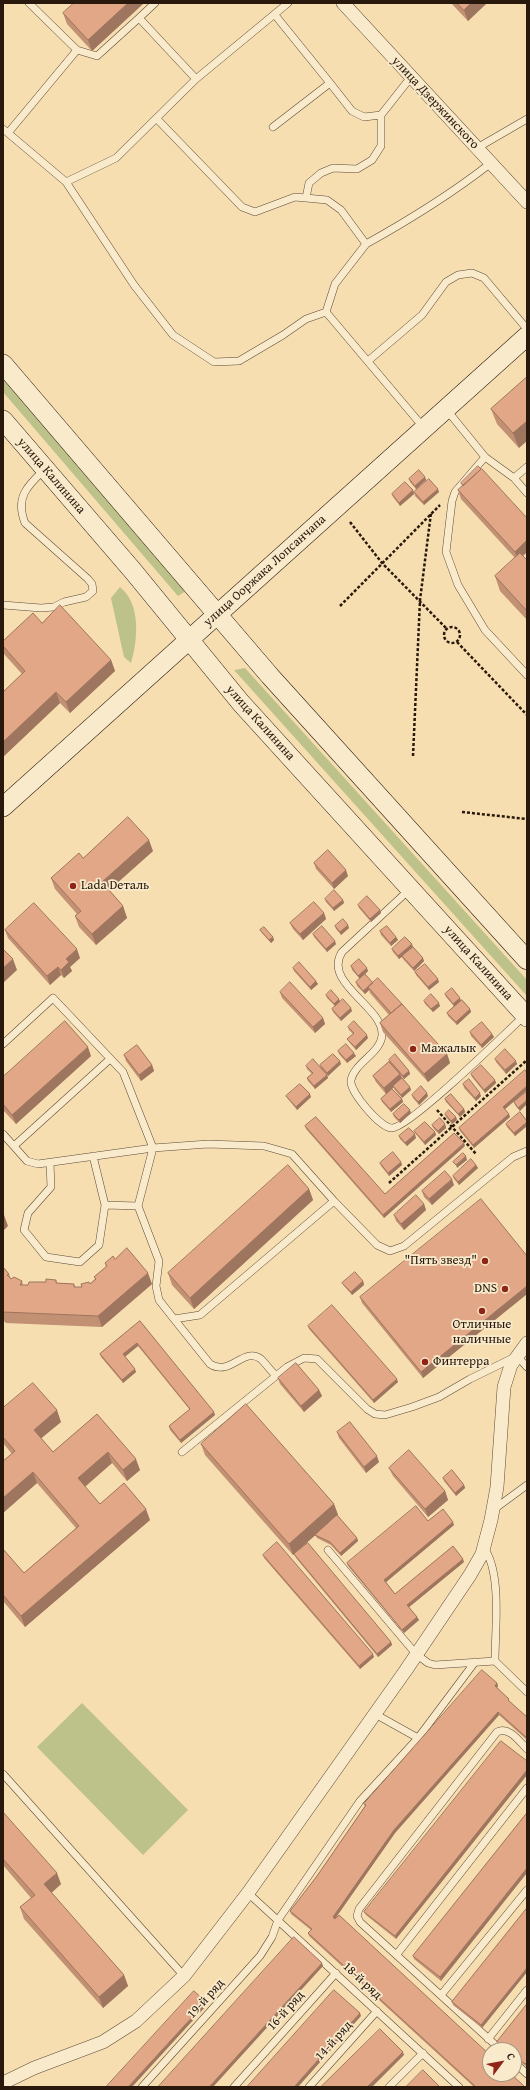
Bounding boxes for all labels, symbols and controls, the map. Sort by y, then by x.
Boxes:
street label: улица Дзержинского [388,53,482,153]
street label: улица Калинина [14,435,88,517]
street label: улица Ооржака Лопсанчапа [201,512,329,630]
street label: улица Калинина [222,682,298,764]
place label: Lada Dеталь [81,878,149,894]
marker: Lada Dеталь [68,881,78,891]
street label: улица Калинина [440,922,516,1004]
place label: Мажалык [421,1041,476,1057]
marker: Мажалык [408,1044,418,1054]
place label: "Пять звезд" [405,1253,477,1269]
marker: "Пять звезд" [480,1256,490,1266]
place label: DNS [474,1281,497,1297]
marker: DNS [500,1284,510,1294]
marker: Отличные наличные [477,1306,487,1316]
place label: Отличные наличные [453,1317,511,1348]
place label: Финтерра [433,1354,489,1370]
marker: Финтерра [420,1357,430,1367]
street label: 18-й ряд [339,1959,385,2003]
street label: 19-й ряд [184,1976,228,2022]
street label: 16-й ряд [264,1988,308,2034]
street label: 14-й ряд [312,2018,356,2064]
north arrow [482,2042,522,2082]
text: С [503,2049,520,2063]

